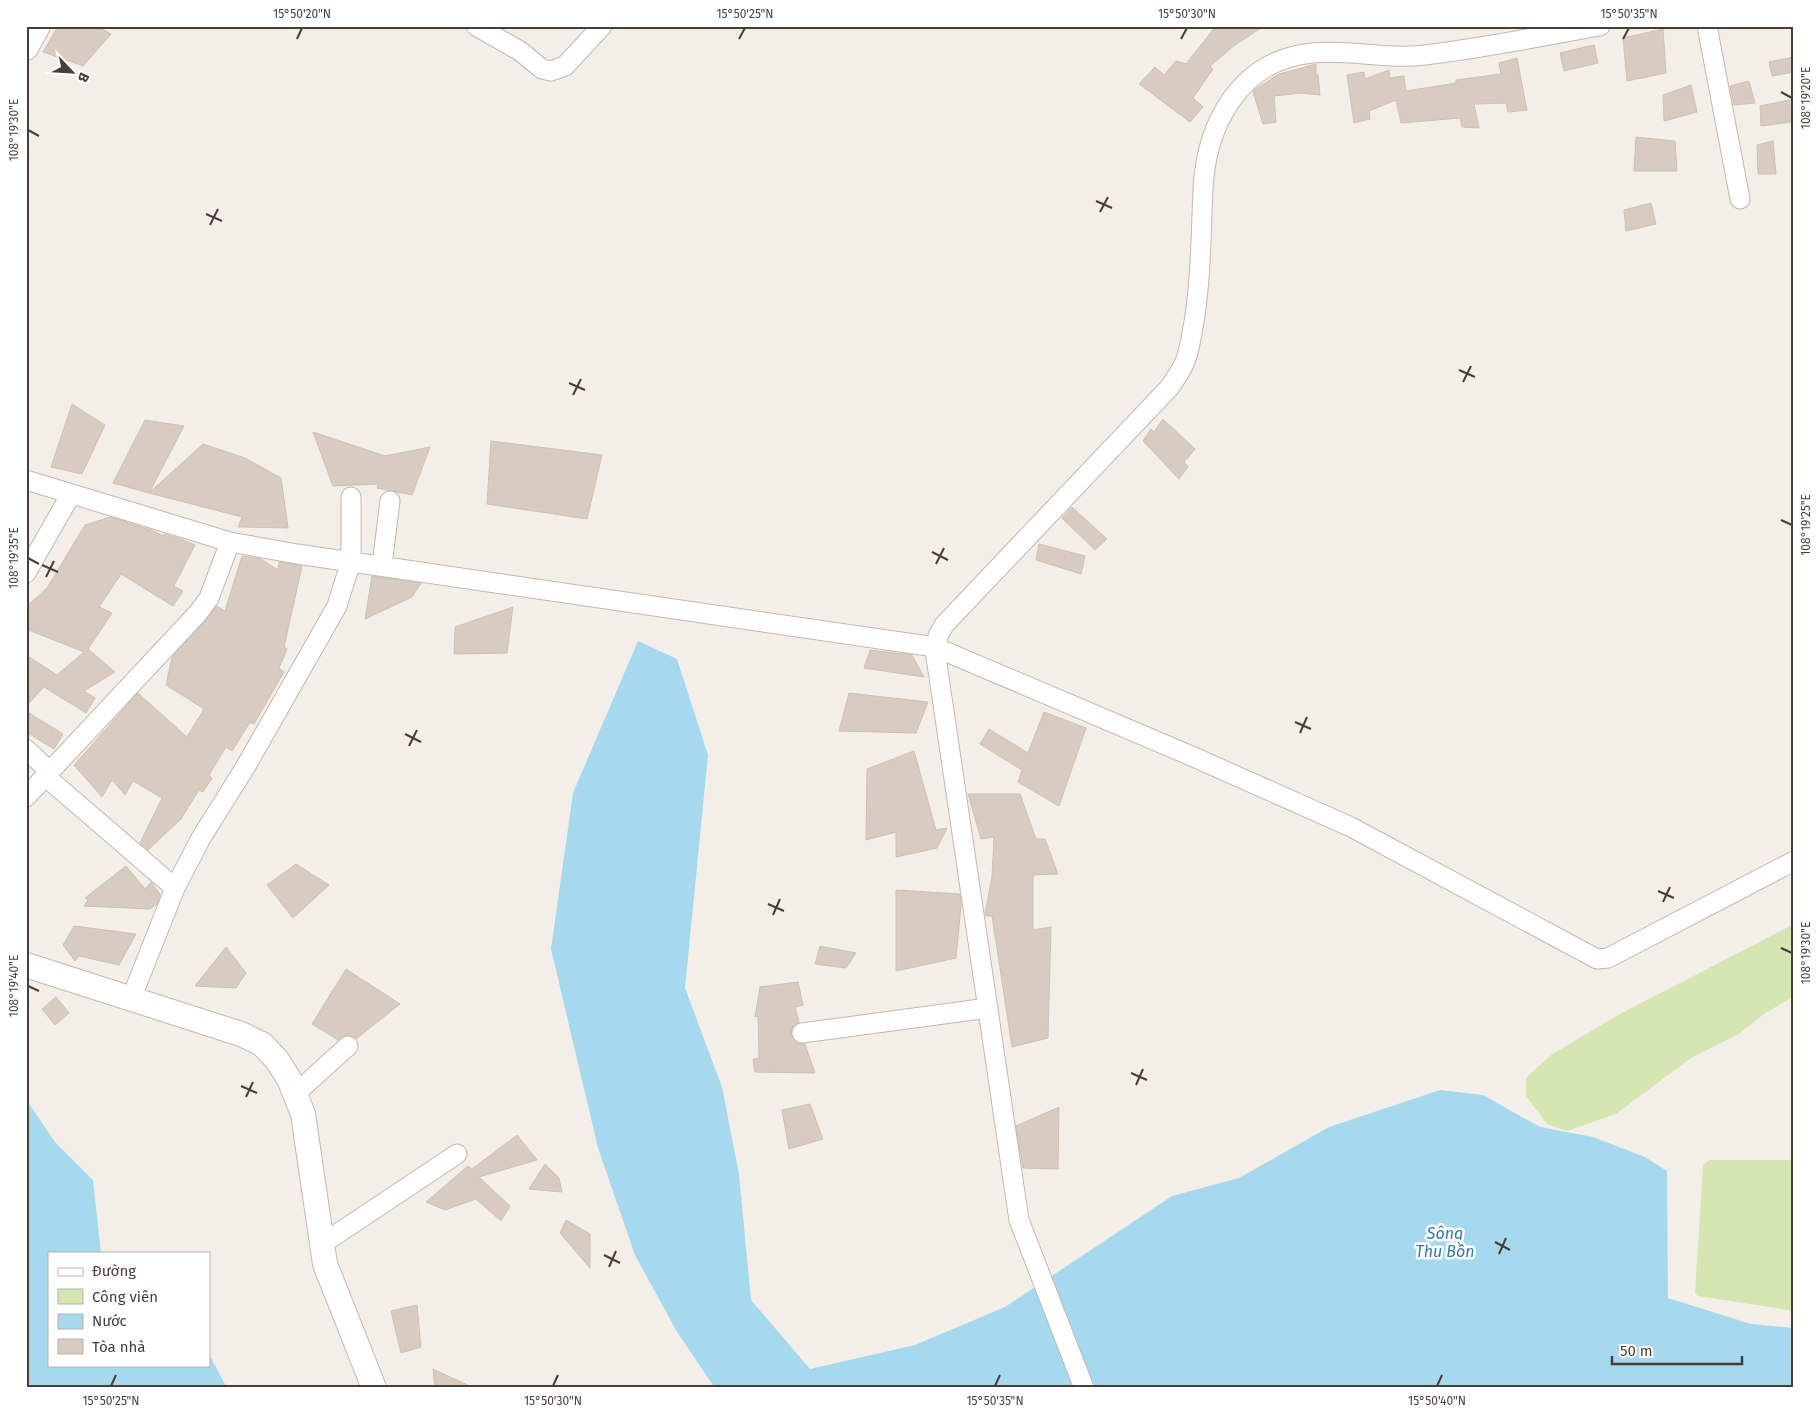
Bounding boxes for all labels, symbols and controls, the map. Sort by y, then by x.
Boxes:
text: 15°50'20"N [273,7,331,21]
text: 15°50'25"N [716,7,774,21]
text: 15°50'30"N [1158,7,1216,21]
text: 15°50'35"N [1600,7,1658,21]
north arrow [48,48,98,98]
text: 108°19'20"E [1799,67,1813,129]
text: B [74,70,93,85]
text: 108°19'30"E [7,99,21,161]
text: 108°19'25"E [1799,494,1813,556]
text: 108°19'35"E [7,527,21,589]
text: 108°19'30"E [1799,922,1813,984]
text: 108°19'40"E [7,955,21,1017]
water label: Sông Thu Bồn [1416,1224,1475,1261]
legend [48,1252,210,1366]
text: Đường [92,1262,136,1280]
text: Công viên [92,1288,158,1306]
text: Nước [92,1312,127,1330]
scale bar [1612,1334,1742,1366]
text: Tòa nhà [92,1338,145,1356]
text: 50 m [1620,1342,1653,1360]
text: 15°50'25"N [82,1394,140,1408]
text: 15°50'30"N [524,1394,582,1408]
text: 15°50'35"N [966,1394,1024,1408]
text: 15°50'40"N [1408,1394,1466,1408]

